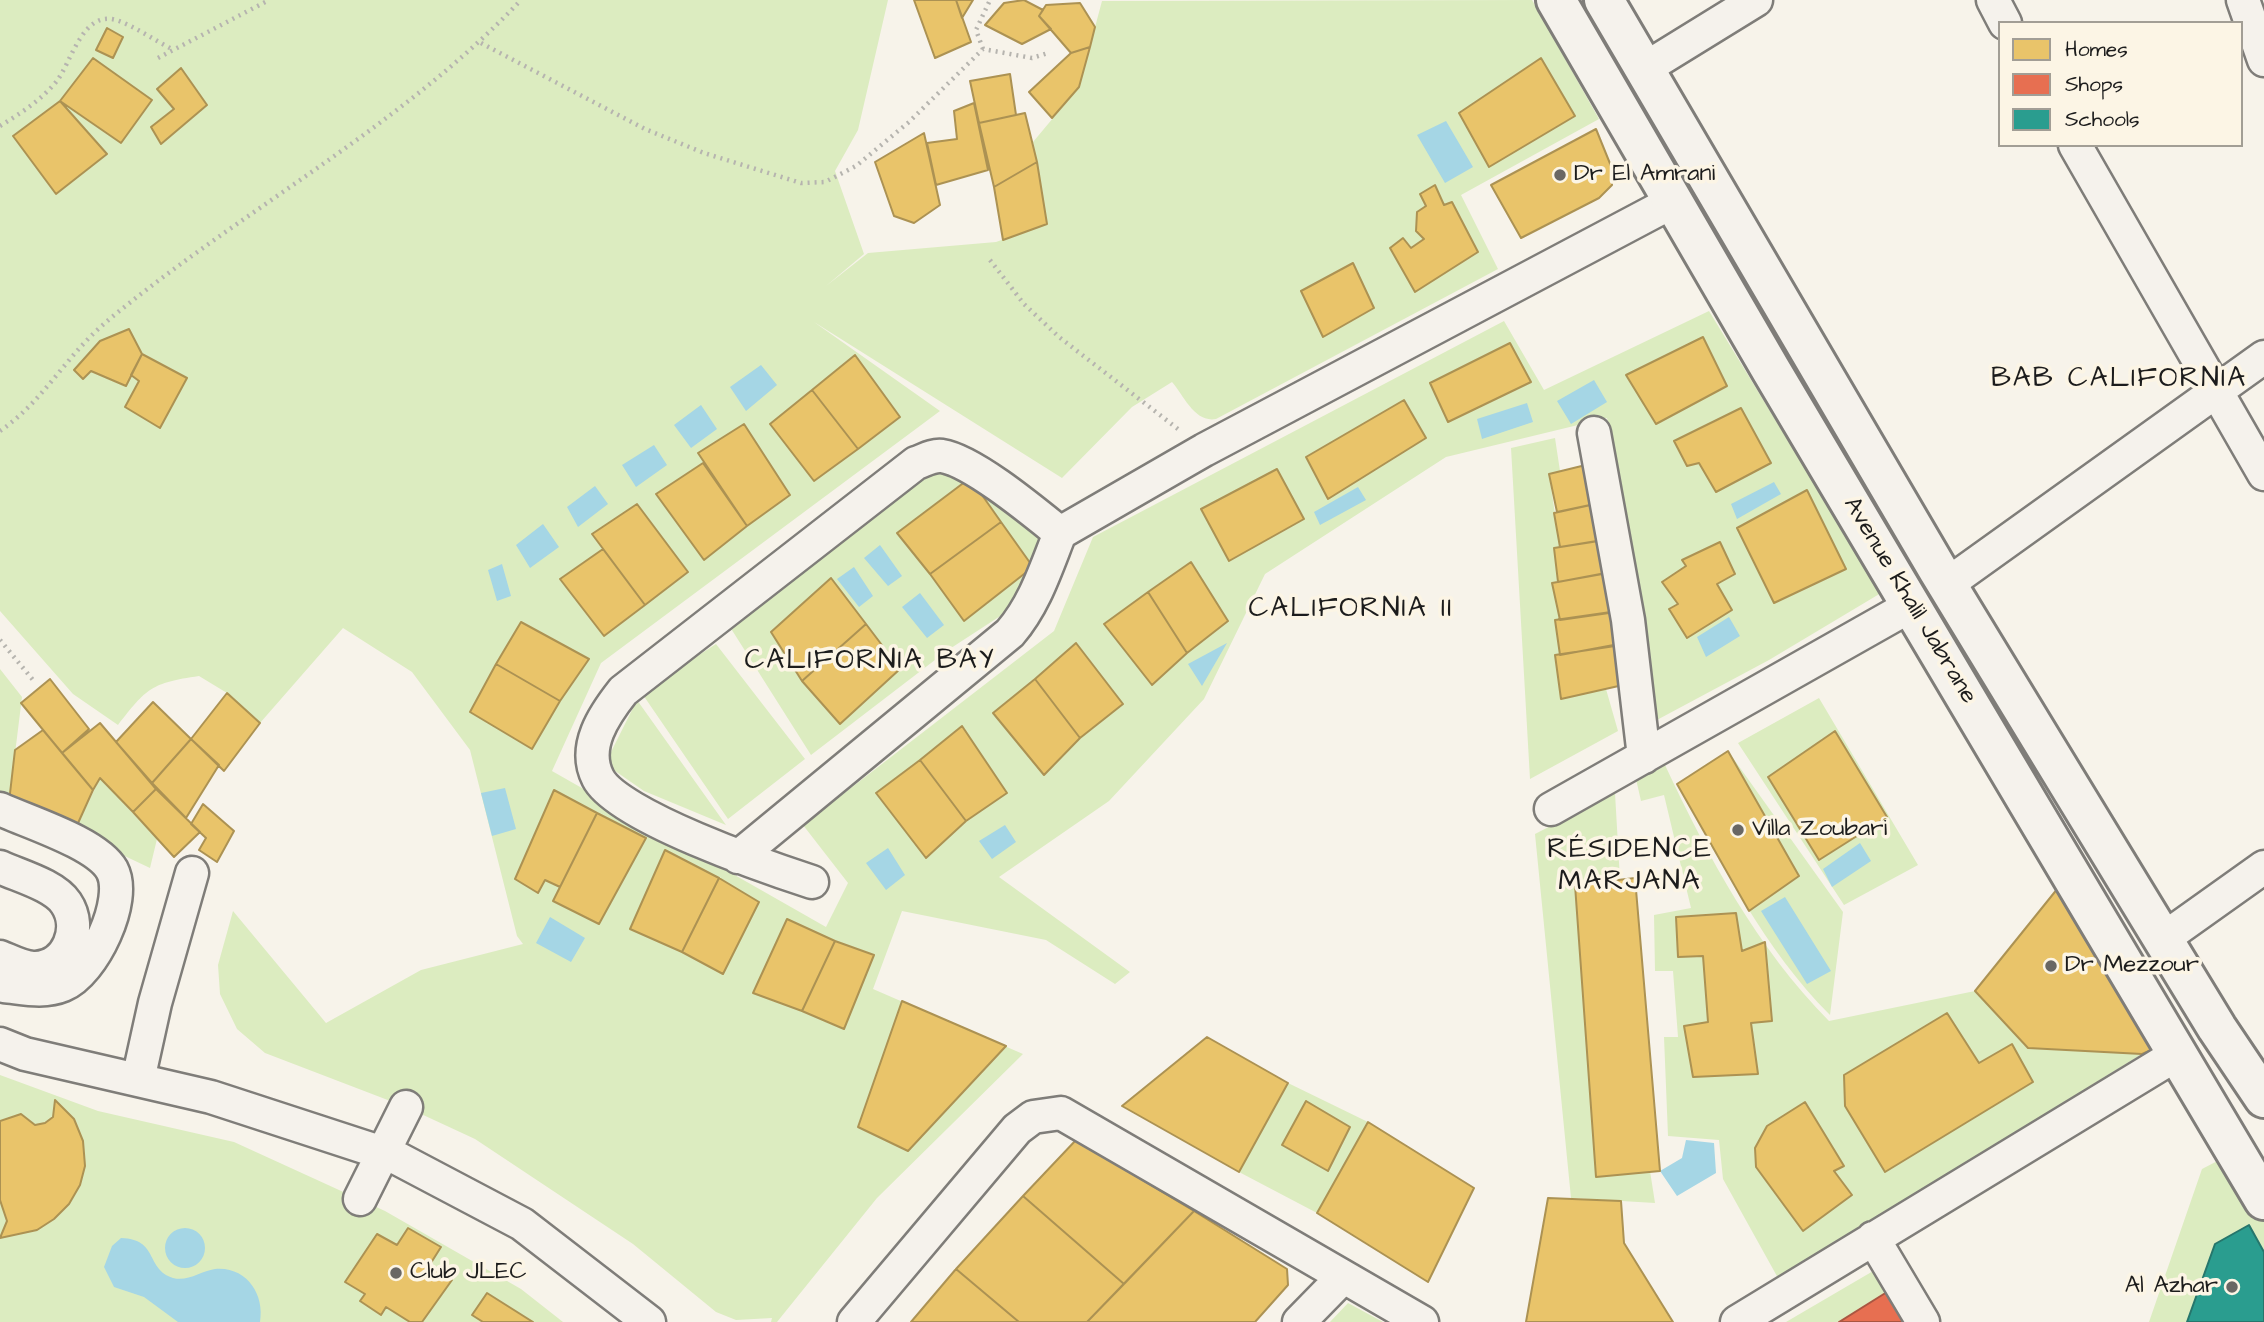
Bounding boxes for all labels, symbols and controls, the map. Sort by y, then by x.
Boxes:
legend [1998,21,2243,147]
text: Homes [2065,35,2128,64]
text: Shops [2065,70,2123,99]
text: Schools [2065,105,2140,134]
place label: Dr El Amrani [1574,161,1715,189]
marker: Dr El Amrani [1552,167,1568,183]
district label: BAB CALIFORNIA [1993,363,2245,397]
street label: Avenue Khalil Jabrane [1836,493,1982,709]
district label: CALIFORNIA II [1250,593,1452,627]
district label: CALIFORNIA BAY [746,645,994,679]
place label: Villa Zoubari [1752,816,1887,844]
marker: Villa Zoubari [1730,822,1746,838]
district label: RÉSIDENCE MARJANA [1548,834,1712,900]
place label: Dr Mezzour [2065,952,2199,980]
marker: Dr Mezzour [2043,958,2059,974]
place label: Club JLEC [410,1259,527,1287]
marker: Club JLEC [388,1265,404,1281]
place label: Al Azhar [2125,1273,2218,1301]
marker: Al Azhar [2224,1279,2240,1295]

